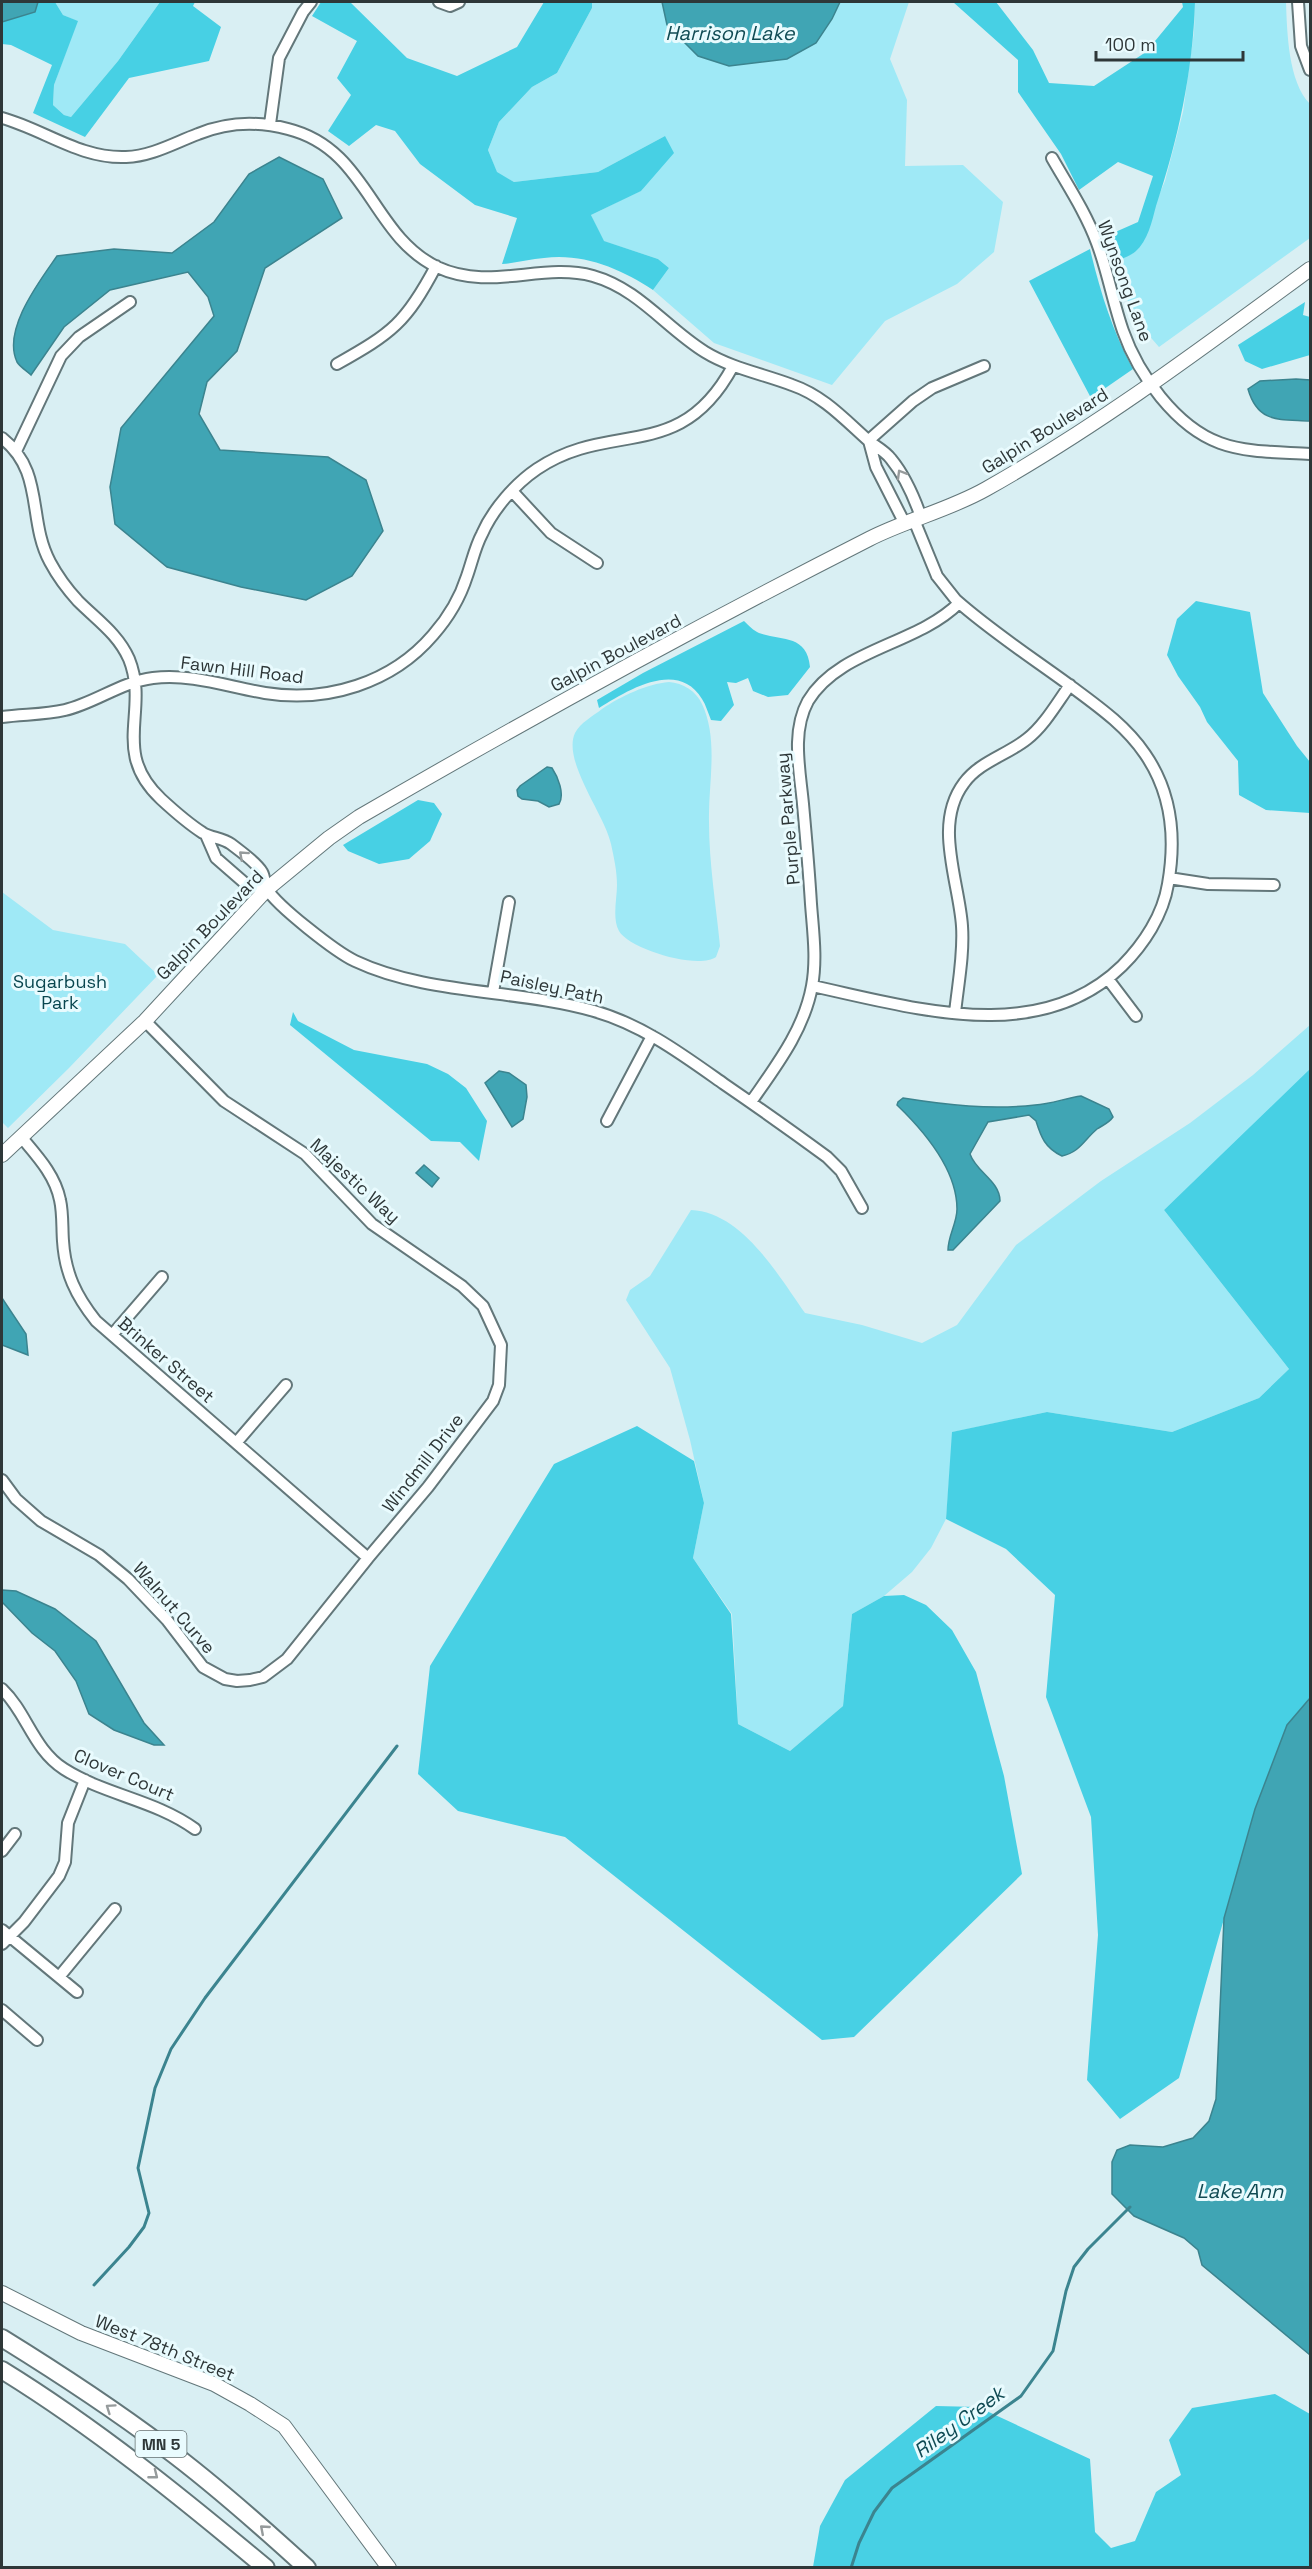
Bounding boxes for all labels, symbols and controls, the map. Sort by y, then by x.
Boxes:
water label: Harrison Lake [665,20,796,46]
scale bar [1096,24,1243,62]
text: 100 m [1105,33,1156,56]
street label: Wynsong Lane [1093,217,1158,345]
street label: Galpin Boulevard [977,382,1112,479]
one-way arrow [896,470,908,480]
street label: Galpin Boulevard [546,608,685,697]
street label: Fawn Hill Road [179,651,305,688]
street label: Purple Parkway [770,752,805,886]
one-way arrow [239,851,250,862]
street label: Galpin Boulevard [151,865,268,985]
street label: Paisley Path [498,964,606,1009]
park label: Sugarbush Park [13,970,107,1014]
street label: Majestic Way [305,1133,405,1228]
street label: Brinker Street [113,1311,219,1408]
street label: Windmill Drive [377,1409,468,1517]
street label: Walnut Curve [128,1557,221,1658]
street label: Clover Court [71,1743,178,1806]
water label: Lake Ann [1197,2178,1284,2204]
street label: West 78th Street [92,2309,238,2386]
water label: Riley Creek [908,2379,1011,2464]
one-way arrow [106,2404,117,2415]
road number: MN 5 [136,2431,186,2457]
one-way arrow [147,2467,158,2478]
one-way arrow [260,2525,271,2536]

